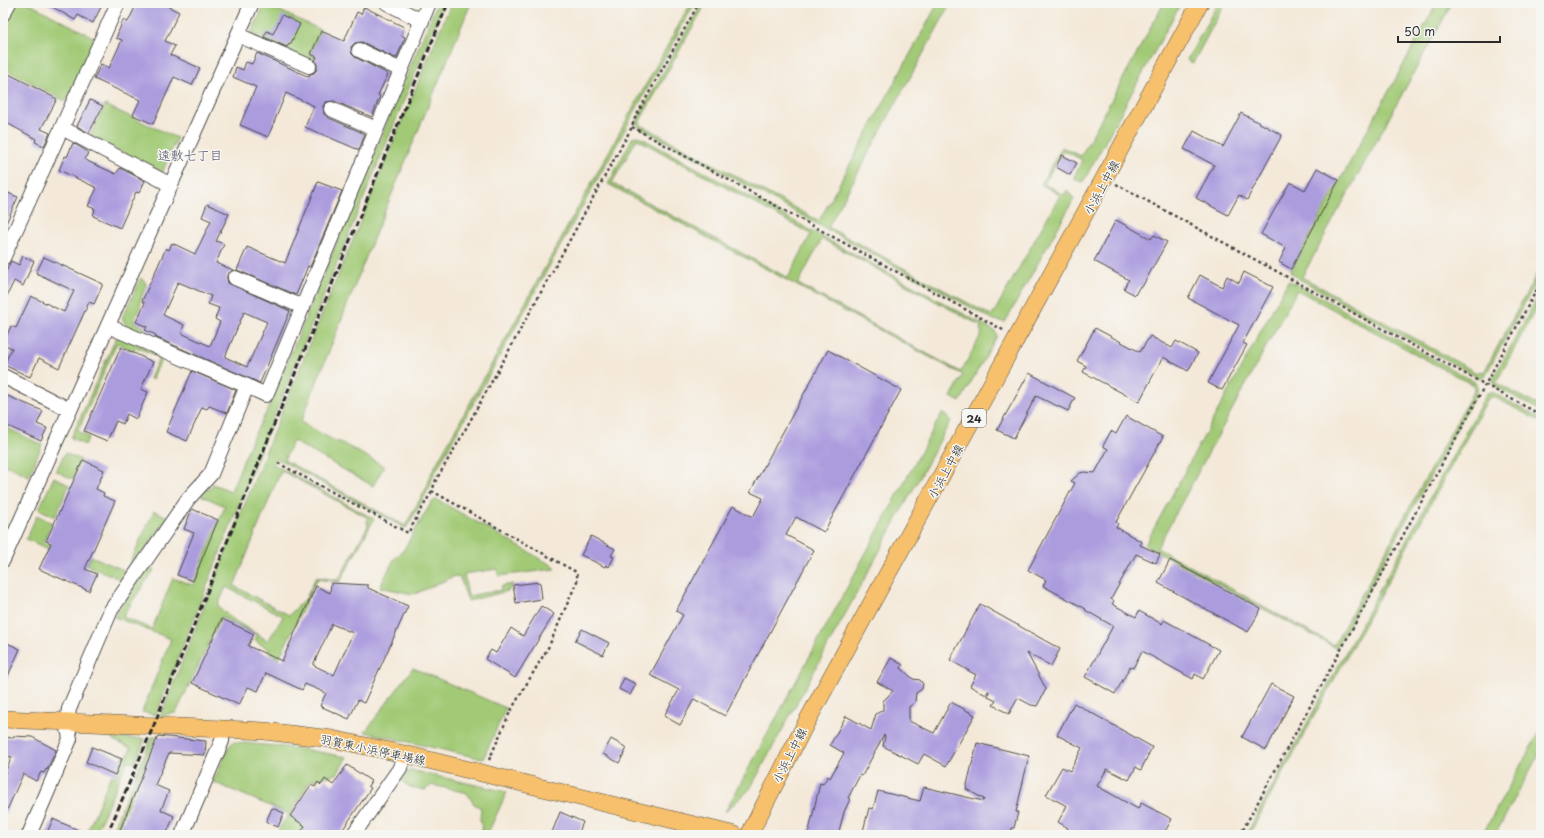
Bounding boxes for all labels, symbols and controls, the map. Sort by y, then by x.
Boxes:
scale bar [1398,18,1500,44]
text: 50 m [1404,22,1435,40]
district label: 遠敷七丁目 [157,145,223,164]
street label: 小浜上中線 [1079,156,1123,218]
road number: 24 [962,409,986,427]
street label: 小浜上中線 [923,440,967,502]
street label: 小浜上中線 [767,724,811,786]
street label: 羽賀東小浜停車場線 [318,729,428,769]

